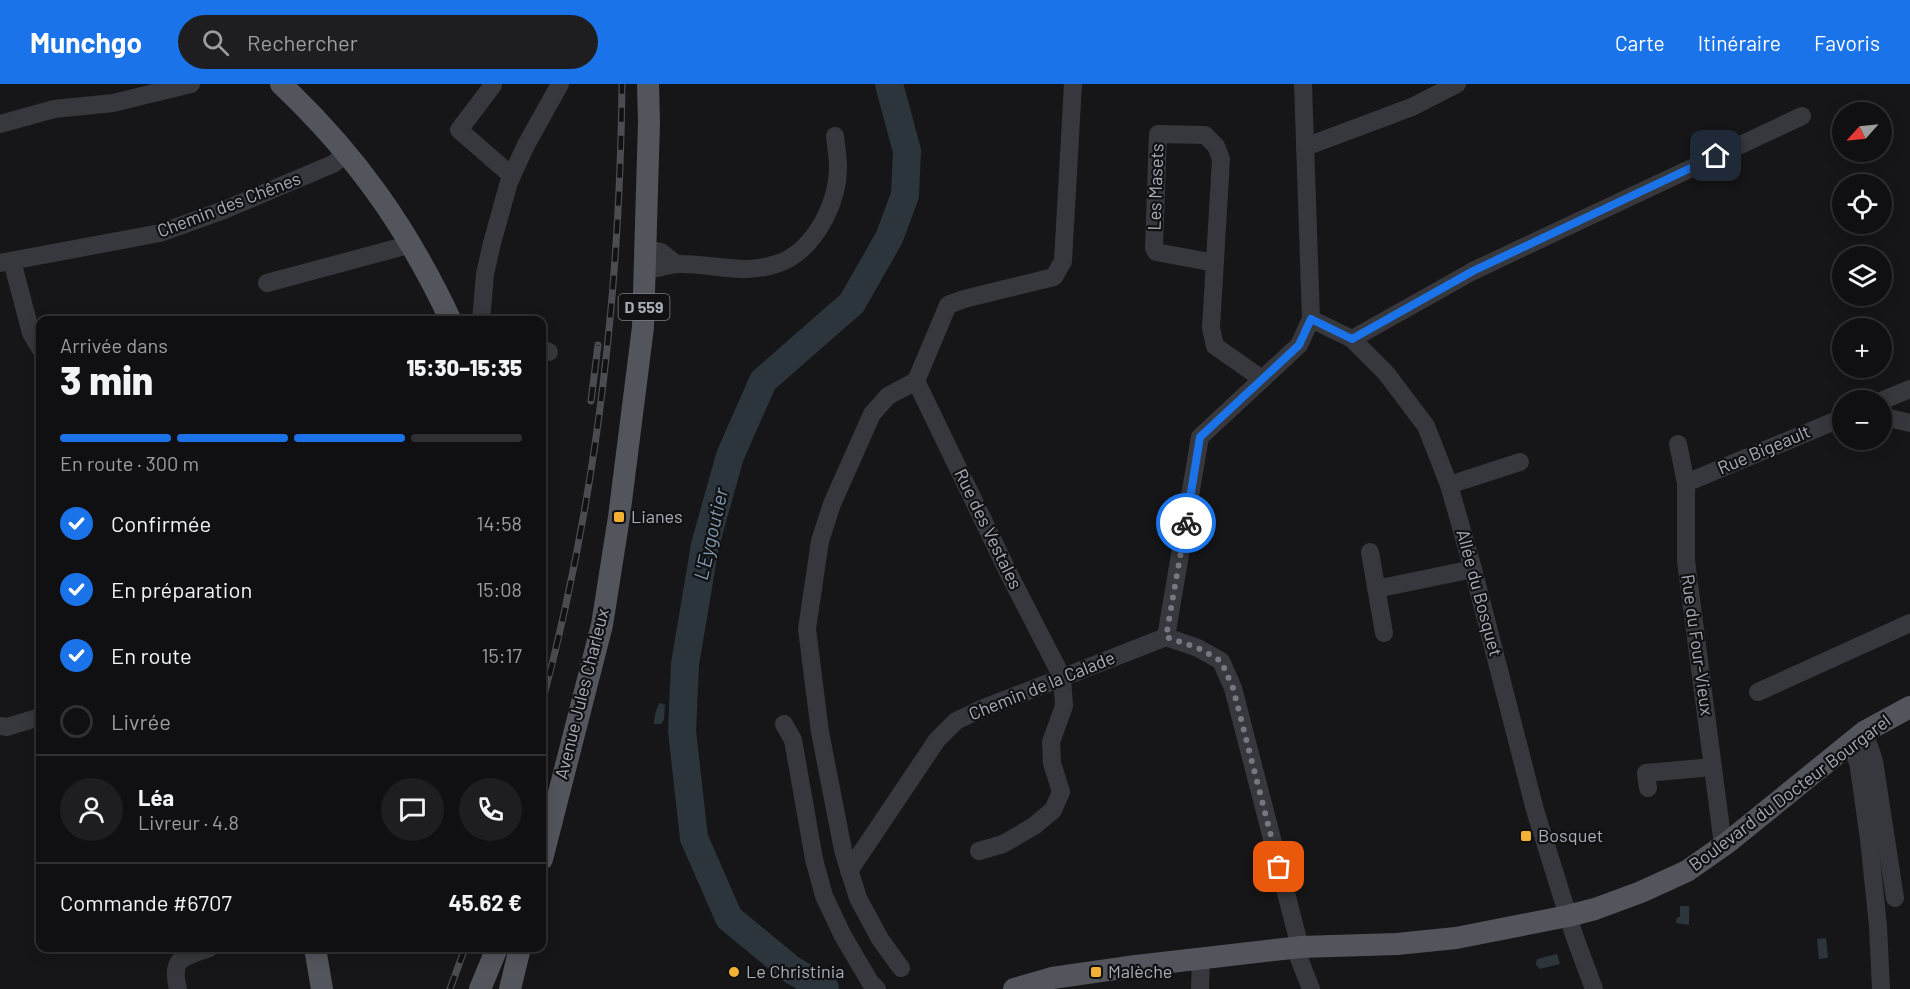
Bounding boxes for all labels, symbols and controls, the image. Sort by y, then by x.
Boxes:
search box [178,15,598,69]
text: Munchgo [30,25,142,59]
icon: search [199,26,232,59]
text: Rechercher [247,29,358,55]
text: Carte [1615,30,1665,55]
text: Itinéraire [1698,30,1781,55]
text: Favoris [1814,30,1880,55]
north arrow [1832,102,1892,162]
map controls [1832,102,1892,450]
pin [1690,130,1741,181]
icon: home [1699,139,1732,172]
street label: Les Masets [1142,143,1168,231]
street label: Chemin des Chênes [154,167,304,242]
button: locate [1832,174,1892,234]
button: layers [1832,246,1892,306]
road number: D 559 [618,294,670,320]
button: + [1832,318,1892,378]
text: Arrivée dans [60,333,168,357]
text: 15:30–15:35 [406,354,522,380]
text: 3 min [60,356,153,403]
button: − [1832,390,1892,450]
street label: Rue Bigeault [1714,420,1813,478]
text: En route · 300 m [60,451,199,475]
street label: Rue des Vestales [950,465,1028,592]
water label: L'Eygoutier [688,484,732,582]
courier [1156,493,1216,553]
place label: Lianes [631,505,683,527]
icon: check [60,507,93,540]
icon: bike [1170,507,1203,540]
text: Confirmée [111,510,211,536]
marker: Lianes [612,510,626,524]
text: 14:58 [477,511,522,535]
street label: Allée du Bosquet [1452,527,1507,659]
icon: check [60,573,93,606]
street label: Rue du Four-Vieux [1677,573,1719,717]
text: En préparation [111,576,252,602]
text: 15:08 [476,577,522,601]
street label: Avenue Jules Charleux [549,606,613,781]
icon: check [60,639,93,672]
text: En route [111,642,192,668]
text: 15:17 [481,643,522,667]
street label: Chemin de la Calade [965,646,1118,724]
text: Livrée [111,708,171,734]
street label: Boulevard du Docteur Bourgarel [1684,709,1895,875]
button: person [60,778,123,841]
button: chat [381,778,444,841]
button: phone [459,778,522,841]
text: Léa [138,784,174,810]
text: Livreur · 4.8 [138,810,239,834]
place label: Bosquet [1538,824,1603,846]
marker: Bosquet [1519,829,1533,843]
pin [1253,841,1304,892]
icon: bag [1262,850,1295,883]
text: Commande #6707 [60,889,232,915]
text: 45.62 € [448,889,522,915]
place label: Le Christinia [746,960,844,982]
place label: Malèche [1108,960,1172,982]
marker: Le Christinia [727,965,741,979]
marker: Malèche [1089,965,1103,979]

